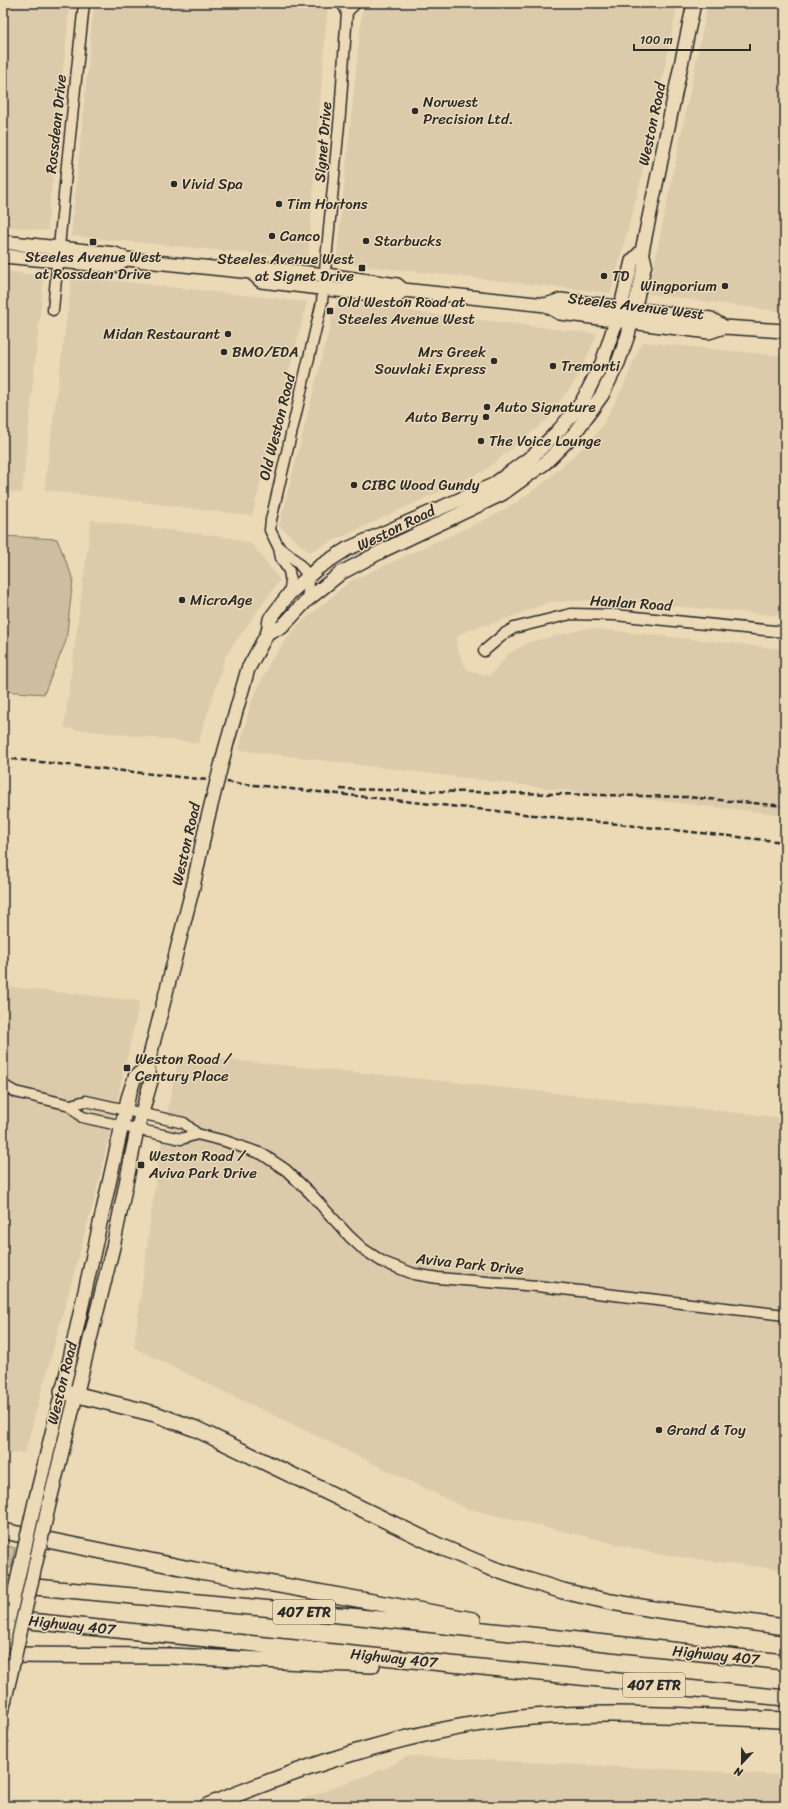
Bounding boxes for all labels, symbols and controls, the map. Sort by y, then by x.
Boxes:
scale bar [634,26,750,52]
text: 100 m [640,29,673,51]
street label: Rossdean Drive [38,73,74,175]
street label: Weston Road [631,79,674,168]
place label: Norwest Precision Ltd. [423,89,513,132]
street label: Signet Drive [307,100,339,183]
marker: Norwest Precision Ltd. [410,106,420,116]
place label: Vivid Spa [182,171,243,197]
marker: Vivid Spa [169,179,179,189]
place label: Tim Hortons [287,191,368,217]
marker: Tim Hortons [274,199,284,209]
place label: Canco [280,223,320,249]
place label: Starbucks [374,228,442,254]
marker: Canco [267,231,277,241]
marker: Starbucks [361,236,371,246]
marker: Steeles Avenue West at Rossdean Drive [88,237,98,247]
place label: Steeles Avenue West at Rossdean Drive [25,244,162,287]
place label: Steeles Avenue West at Signet Drive [217,246,354,289]
marker: Steeles Avenue West at Signet Drive [357,263,367,273]
place label: TD [612,263,629,289]
marker: TD [599,271,609,281]
place label: Wingporium [640,273,717,299]
marker: Wingporium [720,281,730,291]
street label: Steeles Avenue West [567,285,706,327]
place label: Old Weston Road at Steeles Avenue West [338,289,475,332]
marker: Old Weston Road at Steeles Avenue West [325,306,335,316]
place label: Midan Restaurant [103,321,220,347]
marker: Midan Restaurant [223,329,233,339]
place label: BMO/EDA [232,339,299,365]
place label: Mrs Greek Souvlaki Express [375,339,487,382]
marker: BMO/EDA [219,347,229,357]
place label: Tremonti [561,353,621,379]
marker: Mrs Greek Souvlaki Express [489,356,499,366]
marker: Tremonti [548,361,558,371]
street label: Old Weston Road [251,370,303,483]
place label: Auto Signature [494,394,596,420]
marker: Auto Signature [482,402,492,412]
place label: Auto Berry [404,404,478,430]
marker: Auto Berry [481,412,491,422]
place label: The Voice Lounge [489,428,602,454]
marker: The Voice Lounge [476,436,486,446]
place label: CIBC Wood Gundy [362,472,480,498]
marker: CIBC Wood Gundy [349,480,359,490]
street label: Weston Road [352,497,441,558]
place label: MicroAge [190,587,252,613]
street label: Hanlan Road [589,587,674,619]
marker: MicroAge [177,595,187,605]
street label: Weston Road [164,799,208,888]
place label: Weston Road / Century Place [135,1046,232,1089]
marker: Weston Road / Century Place [122,1063,132,1073]
place label: Weston Road / Aviva Park Drive [148,1143,257,1186]
marker: Weston Road / Aviva Park Drive [136,1160,146,1170]
street label: Aviva Park Drive [414,1245,525,1283]
street label: Weston Road [39,1338,85,1427]
place label: Grand & Toy [667,1417,746,1443]
marker: Grand & Toy [654,1425,664,1435]
road number: 407 ETR [273,1600,335,1624]
street label: Highway 407 [27,1608,118,1643]
street label: Highway 407 [671,1638,762,1673]
street label: Highway 407 [349,1641,440,1676]
road number: 407 ETR [623,1673,685,1697]
north arrow [722,1743,762,1783]
text: N [731,1761,746,1782]

